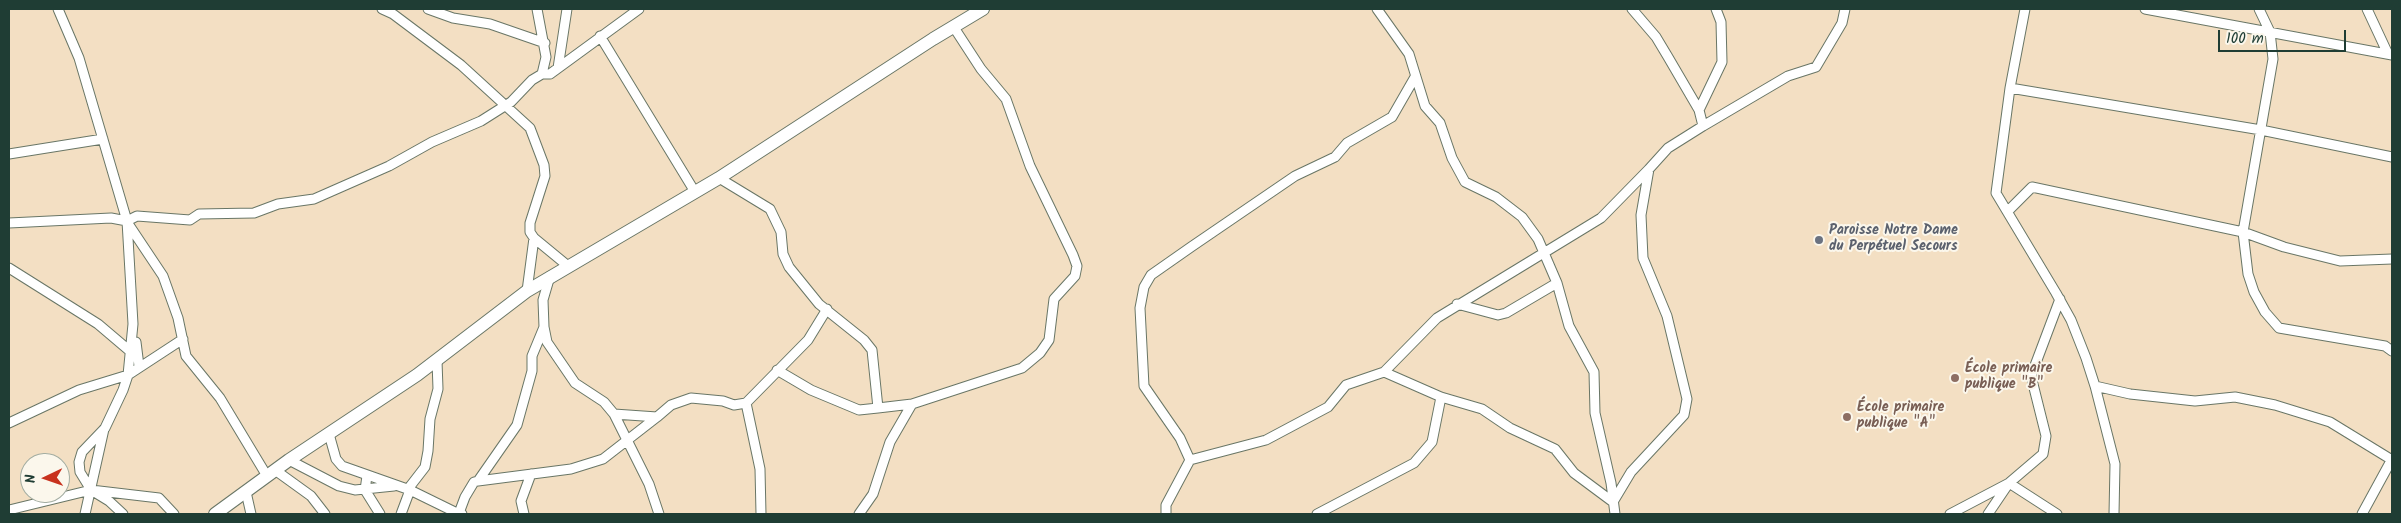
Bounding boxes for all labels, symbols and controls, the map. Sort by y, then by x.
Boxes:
scale bar [2221,20,2348,52]
text: 100 m [2226,27,2264,51]
place label: Paroisse Notre Dame du Perpétuel Secours [1829,224,1958,256]
marker: Paroisse Notre Dame du Perpétuel Secours [1813,234,1825,246]
place label: École primaire publique "B" [1965,362,2052,394]
marker: École primaire publique "B" [1949,372,1961,384]
place label: École primaire publique "A" [1857,401,1944,434]
marker: École primaire publique "A" [1841,411,1853,423]
north arrow [20,453,70,503]
text: N [20,474,42,484]

